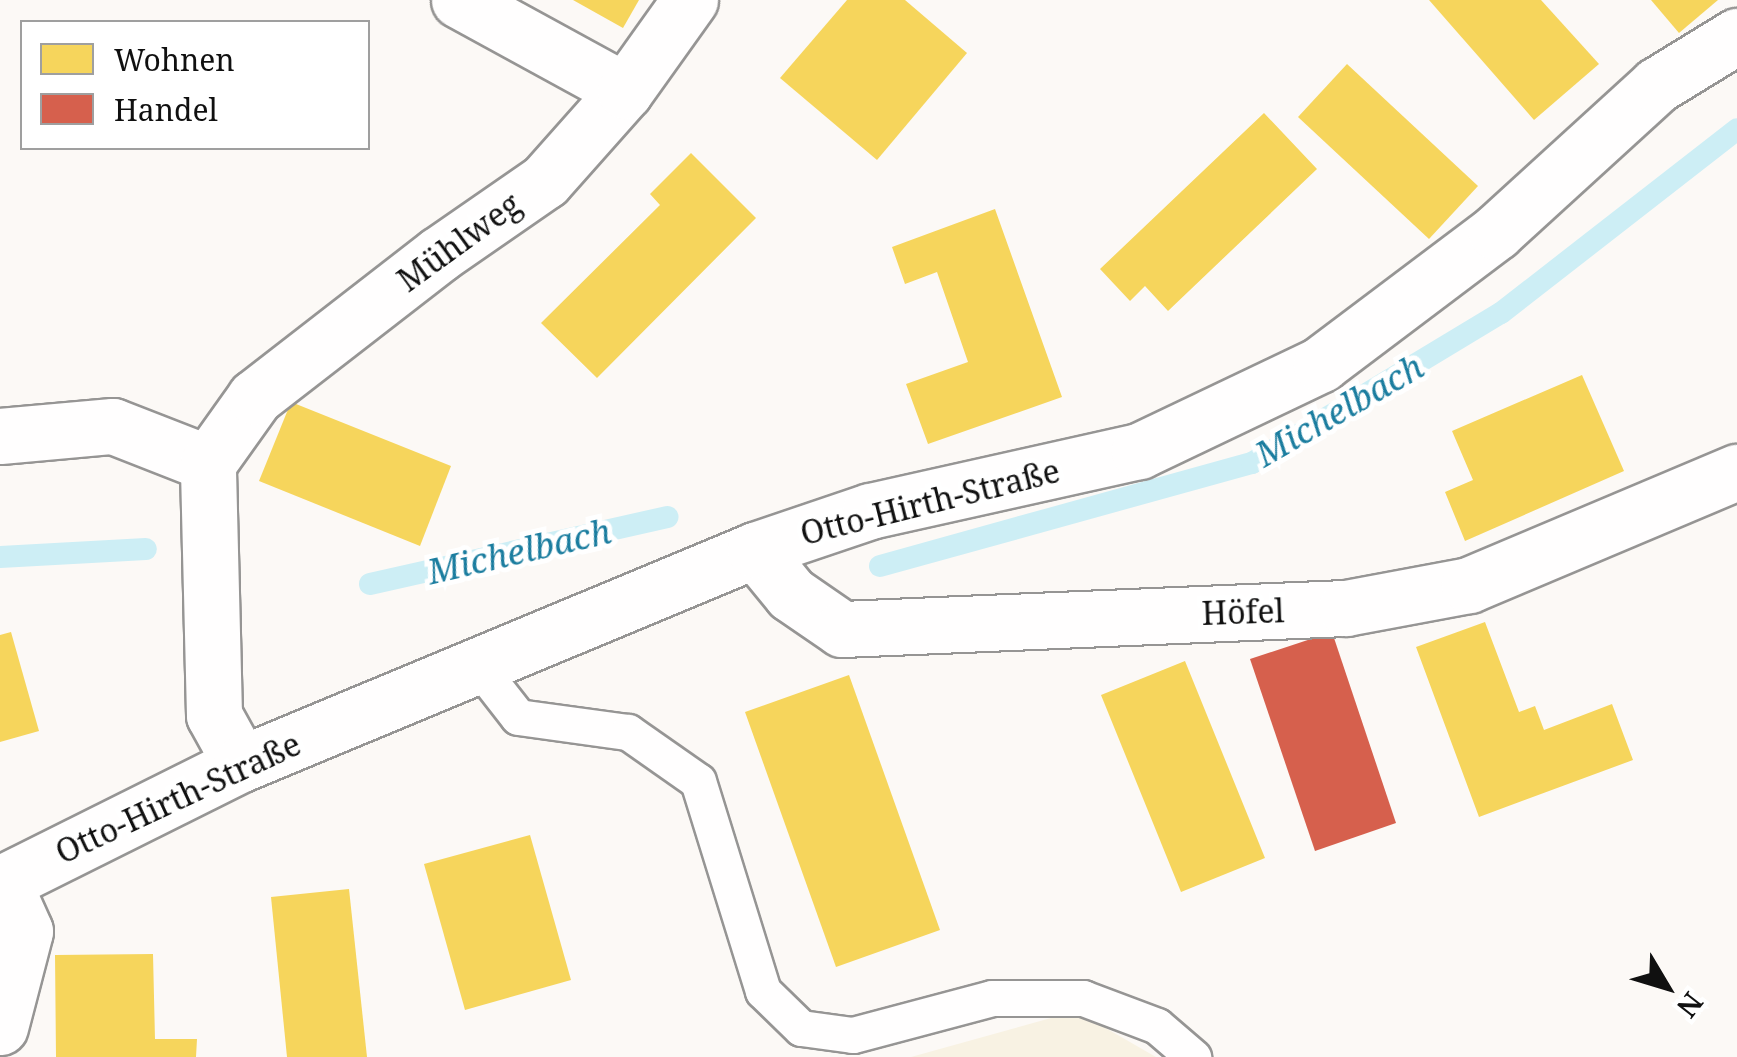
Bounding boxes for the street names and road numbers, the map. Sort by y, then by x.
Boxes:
street label: Mühlweg [390,185,528,299]
street label: Otto-Hirth-Straße [796,451,1064,553]
street label: Höfel [1201,591,1285,633]
street label: Otto-Hirth-Straße [49,724,307,872]

